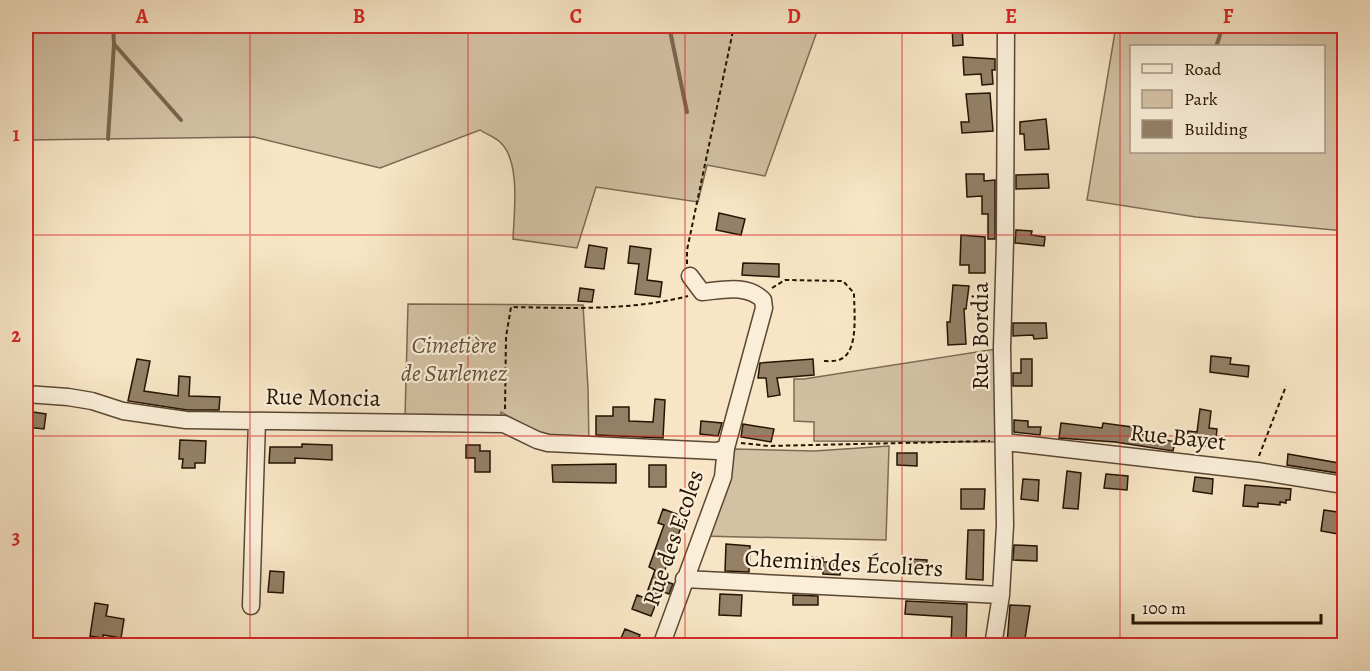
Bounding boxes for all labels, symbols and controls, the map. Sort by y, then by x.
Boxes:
text: A [135,3,149,30]
text: B [353,3,365,30]
text: C [570,3,582,30]
text: D [787,3,801,30]
text: E [1005,3,1017,30]
text: F [1223,3,1234,30]
legend [1130,45,1325,153]
text: Road [1184,57,1222,81]
text: Park [1184,87,1218,111]
text: Building [1184,117,1248,141]
text: 1 [12,121,20,148]
street label: Rue Bordia [964,281,996,390]
text: 2 [11,322,21,349]
park label: Cimetière de Surlemez [401,329,508,389]
street label: Rue Moncia [265,380,382,414]
street label: Rue Bayet [1128,416,1228,458]
street label: Rue des Ecoles [635,466,711,610]
text: 3 [12,524,20,551]
street label: Chemin des Écoliers [744,542,944,584]
scale bar [1133,587,1320,625]
text: 100 m [1142,596,1186,620]

